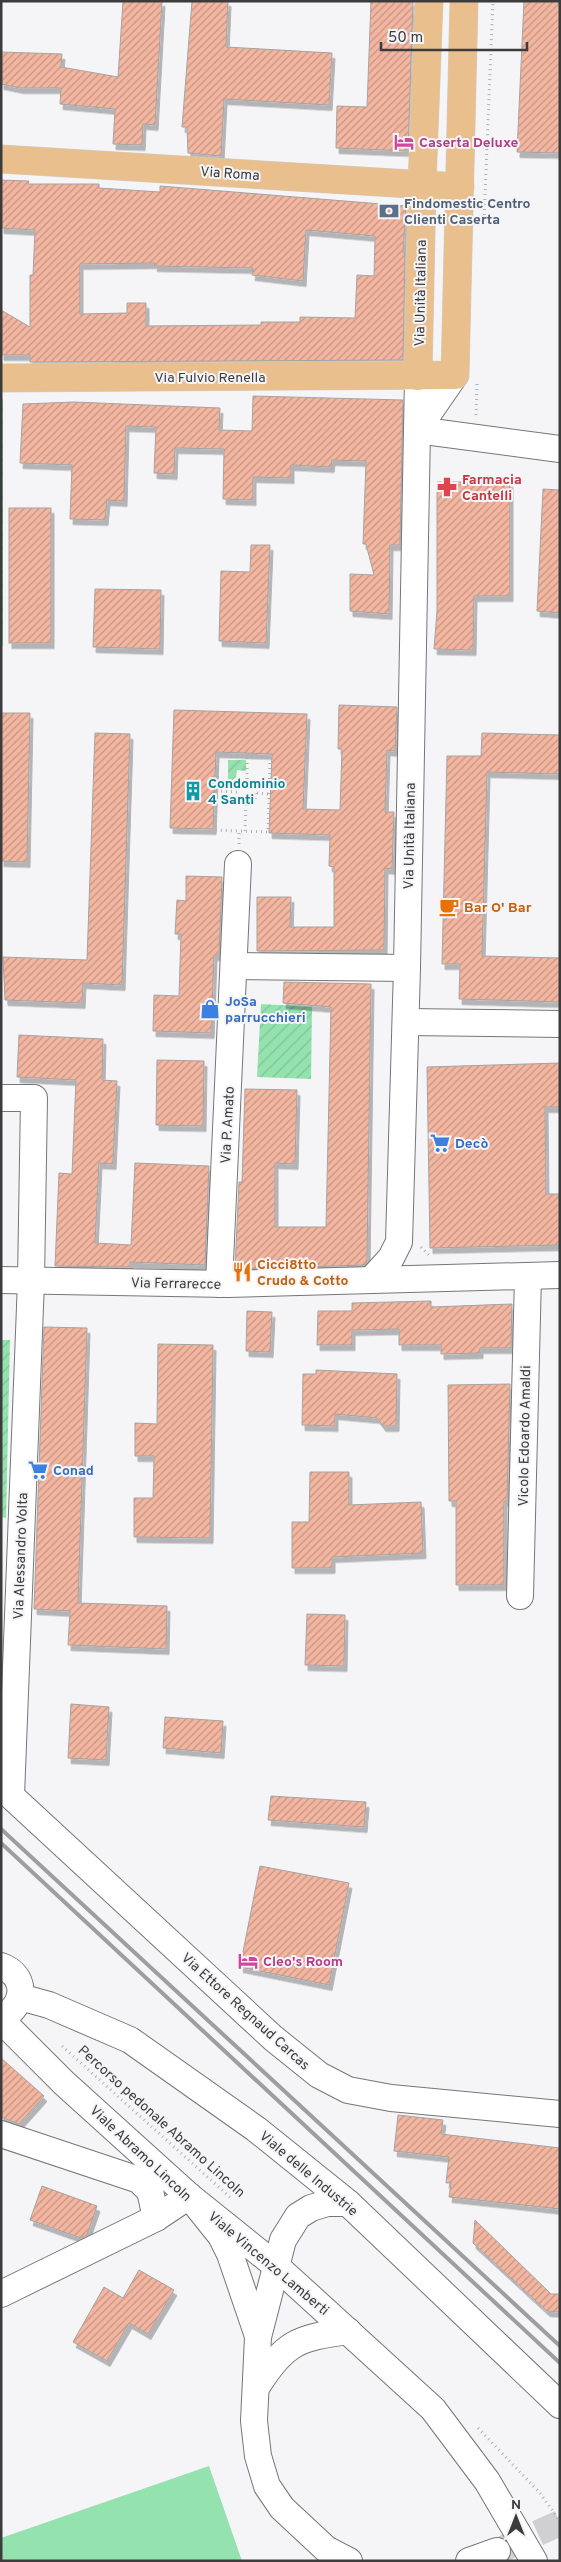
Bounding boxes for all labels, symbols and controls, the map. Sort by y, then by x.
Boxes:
scale bar [381,20,527,52]
text: 50 m [388,29,423,48]
hotel icon: Caserta Deluxe [393,131,415,153]
place label: Caserta Deluxe [419,135,519,152]
street label: Via Roma [200,164,260,185]
place label: Findomestic Centro Clienti Caserta [404,196,530,229]
bank icon: Findomestic Centro Clienti Caserta [378,200,400,222]
street label: Via Unità Italiana [412,239,431,347]
street label: Via Fulvio Renella [154,370,266,387]
place label: Farmacia Cantelli [462,472,522,505]
pharmacy icon: Farmacia Cantelli [436,476,458,498]
place label: Condominio 4 Santi [208,776,285,809]
building icon: Condominio 4 Santi [182,780,204,802]
street label: Via Unità Italiana [401,782,420,890]
cafe icon: Bar O' Bar [438,896,460,918]
place label: Bar O' Bar [464,900,532,917]
place label: JoSa parrucchieri [225,994,306,1027]
shop icon: JoSa parrucchieri [199,998,221,1020]
street label: Via P. Amato [218,1086,239,1164]
supermarket icon: Decò [429,1132,451,1154]
place label: Decò [455,1136,488,1153]
place label: Cicci8tto Crudo & Cotto [257,1257,349,1290]
restaurant icon: Cicci8tto Crudo & Cotto [231,1261,253,1283]
street label: Via Ferrarecce [131,1275,221,1294]
street label: Vicolo Edoardo Amaldi [516,1365,535,1507]
supermarket icon: Conad [27,1459,49,1481]
place label: Conad [53,1463,94,1480]
street label: Via Alessandro Volta [11,1492,32,1620]
street label: Via Ettore Regnaud Carcas [177,1950,313,2074]
hotel icon: Cleo's Room [237,1950,259,1972]
place label: Cleo's Room [263,1954,343,1971]
street label: Percorso pedonale Abramo Lincoln [74,2042,248,2202]
street label: Viale Abramo Lincoln [85,2102,194,2206]
street label: Viale delle Industrie [255,2128,361,2220]
street label: Viale Vincenzo Lamberti [204,2209,332,2320]
north arrow [491,2492,541,2542]
text: N [511,2497,521,2514]

